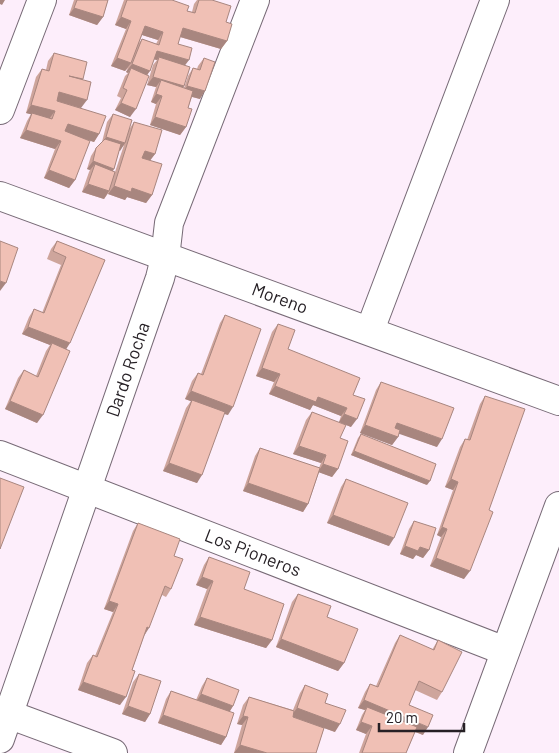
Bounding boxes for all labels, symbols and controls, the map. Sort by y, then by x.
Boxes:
street label: Moreno [249,277,311,318]
street label: Dardo Rocha [101,319,154,420]
street label: Los Pioneros [202,523,304,581]
scale bar [379,700,464,732]
text: 20 m [386,708,418,726]

